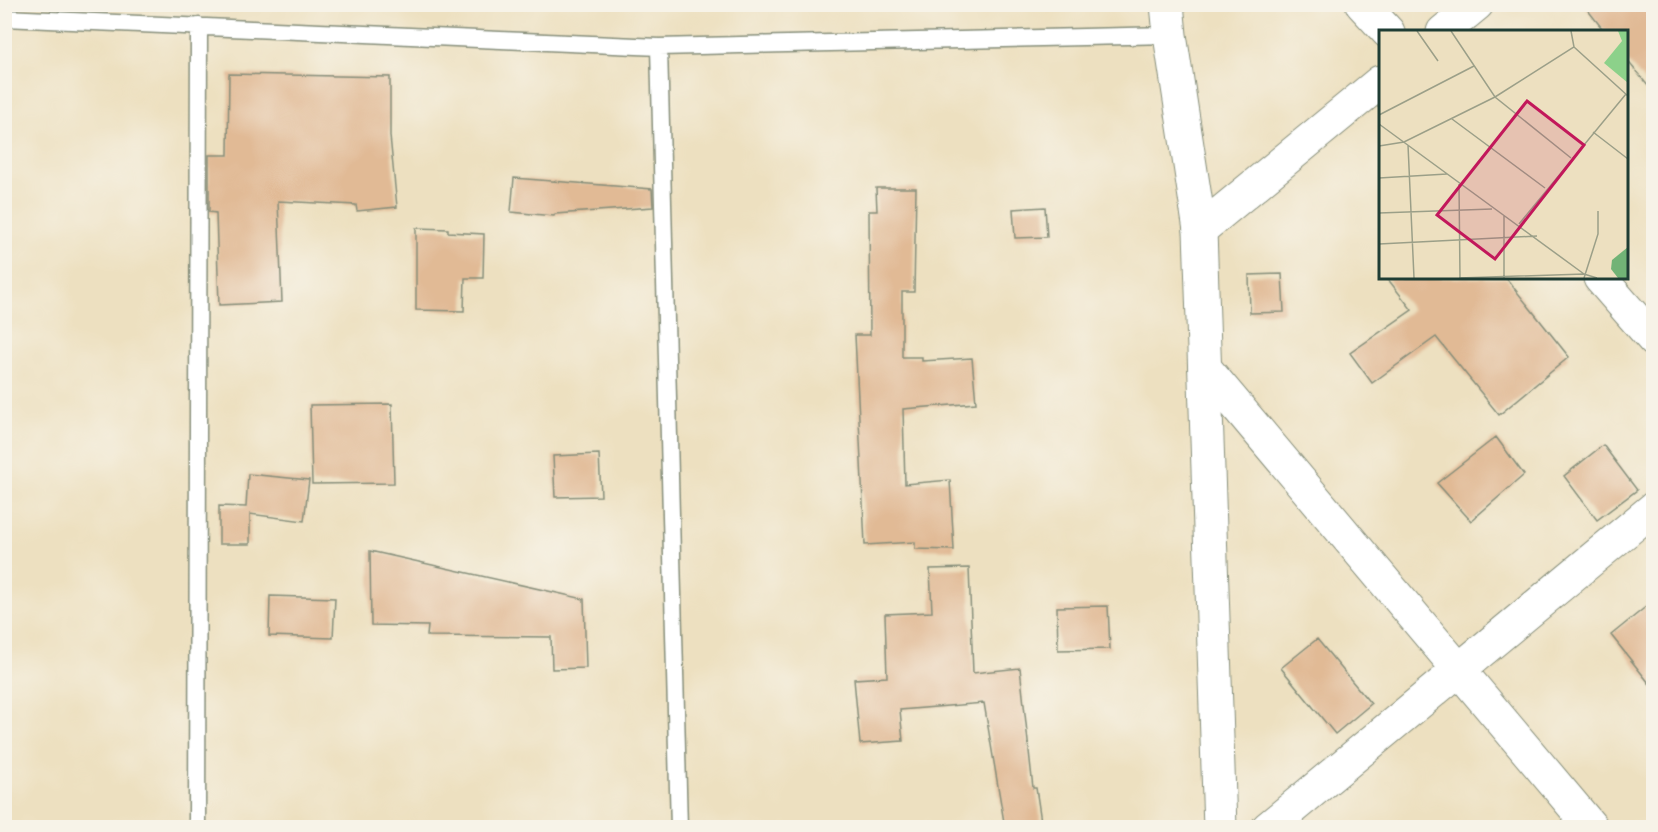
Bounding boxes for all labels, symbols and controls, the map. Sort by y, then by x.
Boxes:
inset map [1379,30,1628,279]

